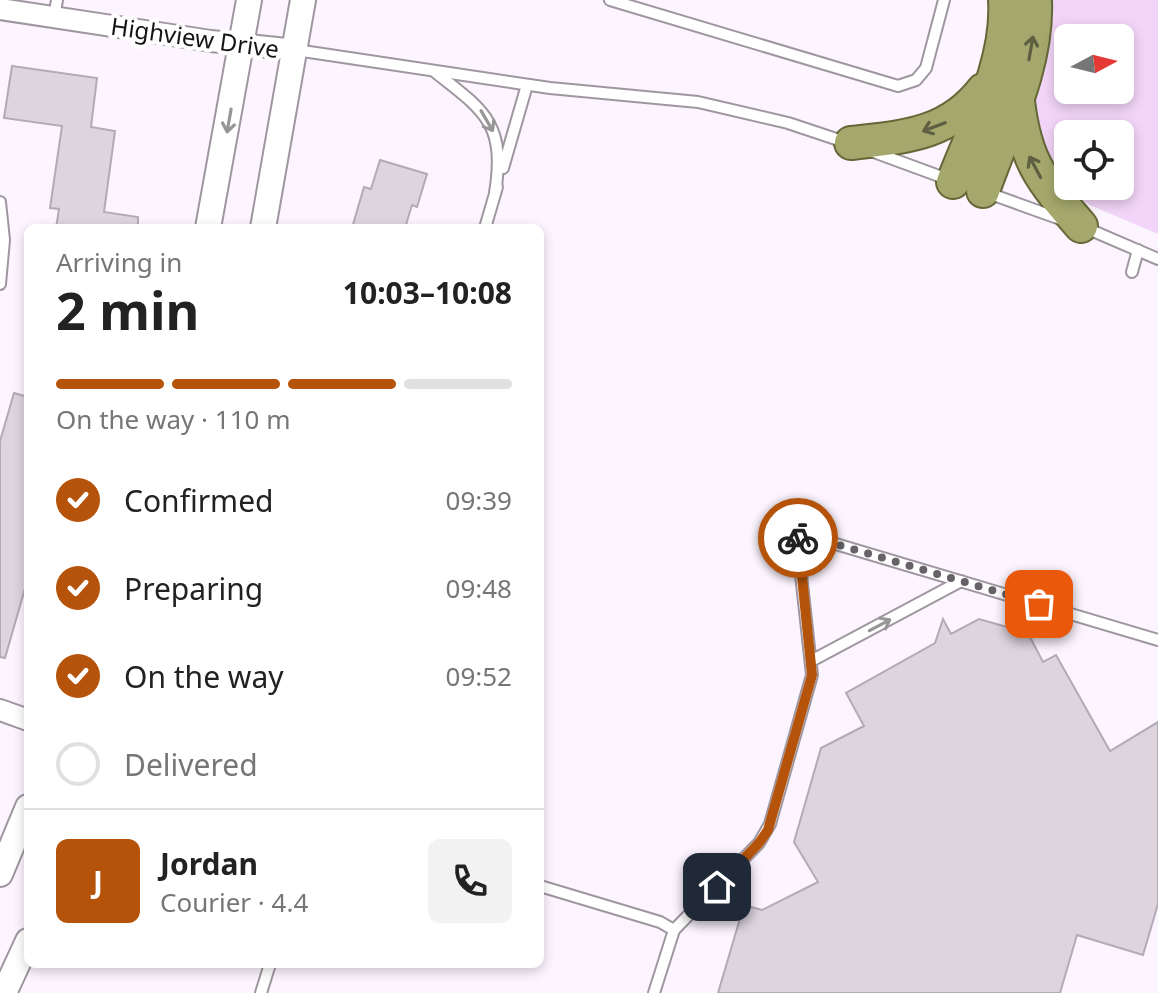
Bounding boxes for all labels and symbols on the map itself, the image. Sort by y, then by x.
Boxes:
street label: Highview Drive [109,9,281,65]
north arrow [1054,24,1134,104]
one-way arrow [1024,36,1039,61]
one-way arrow [220,108,235,134]
one-way arrow [479,109,495,132]
one-way arrow [922,121,947,135]
one-way arrow [1027,155,1042,179]
courier [758,498,838,578]
pin [1005,570,1073,638]
one-way arrow [867,616,891,632]
pin [683,853,751,921]

